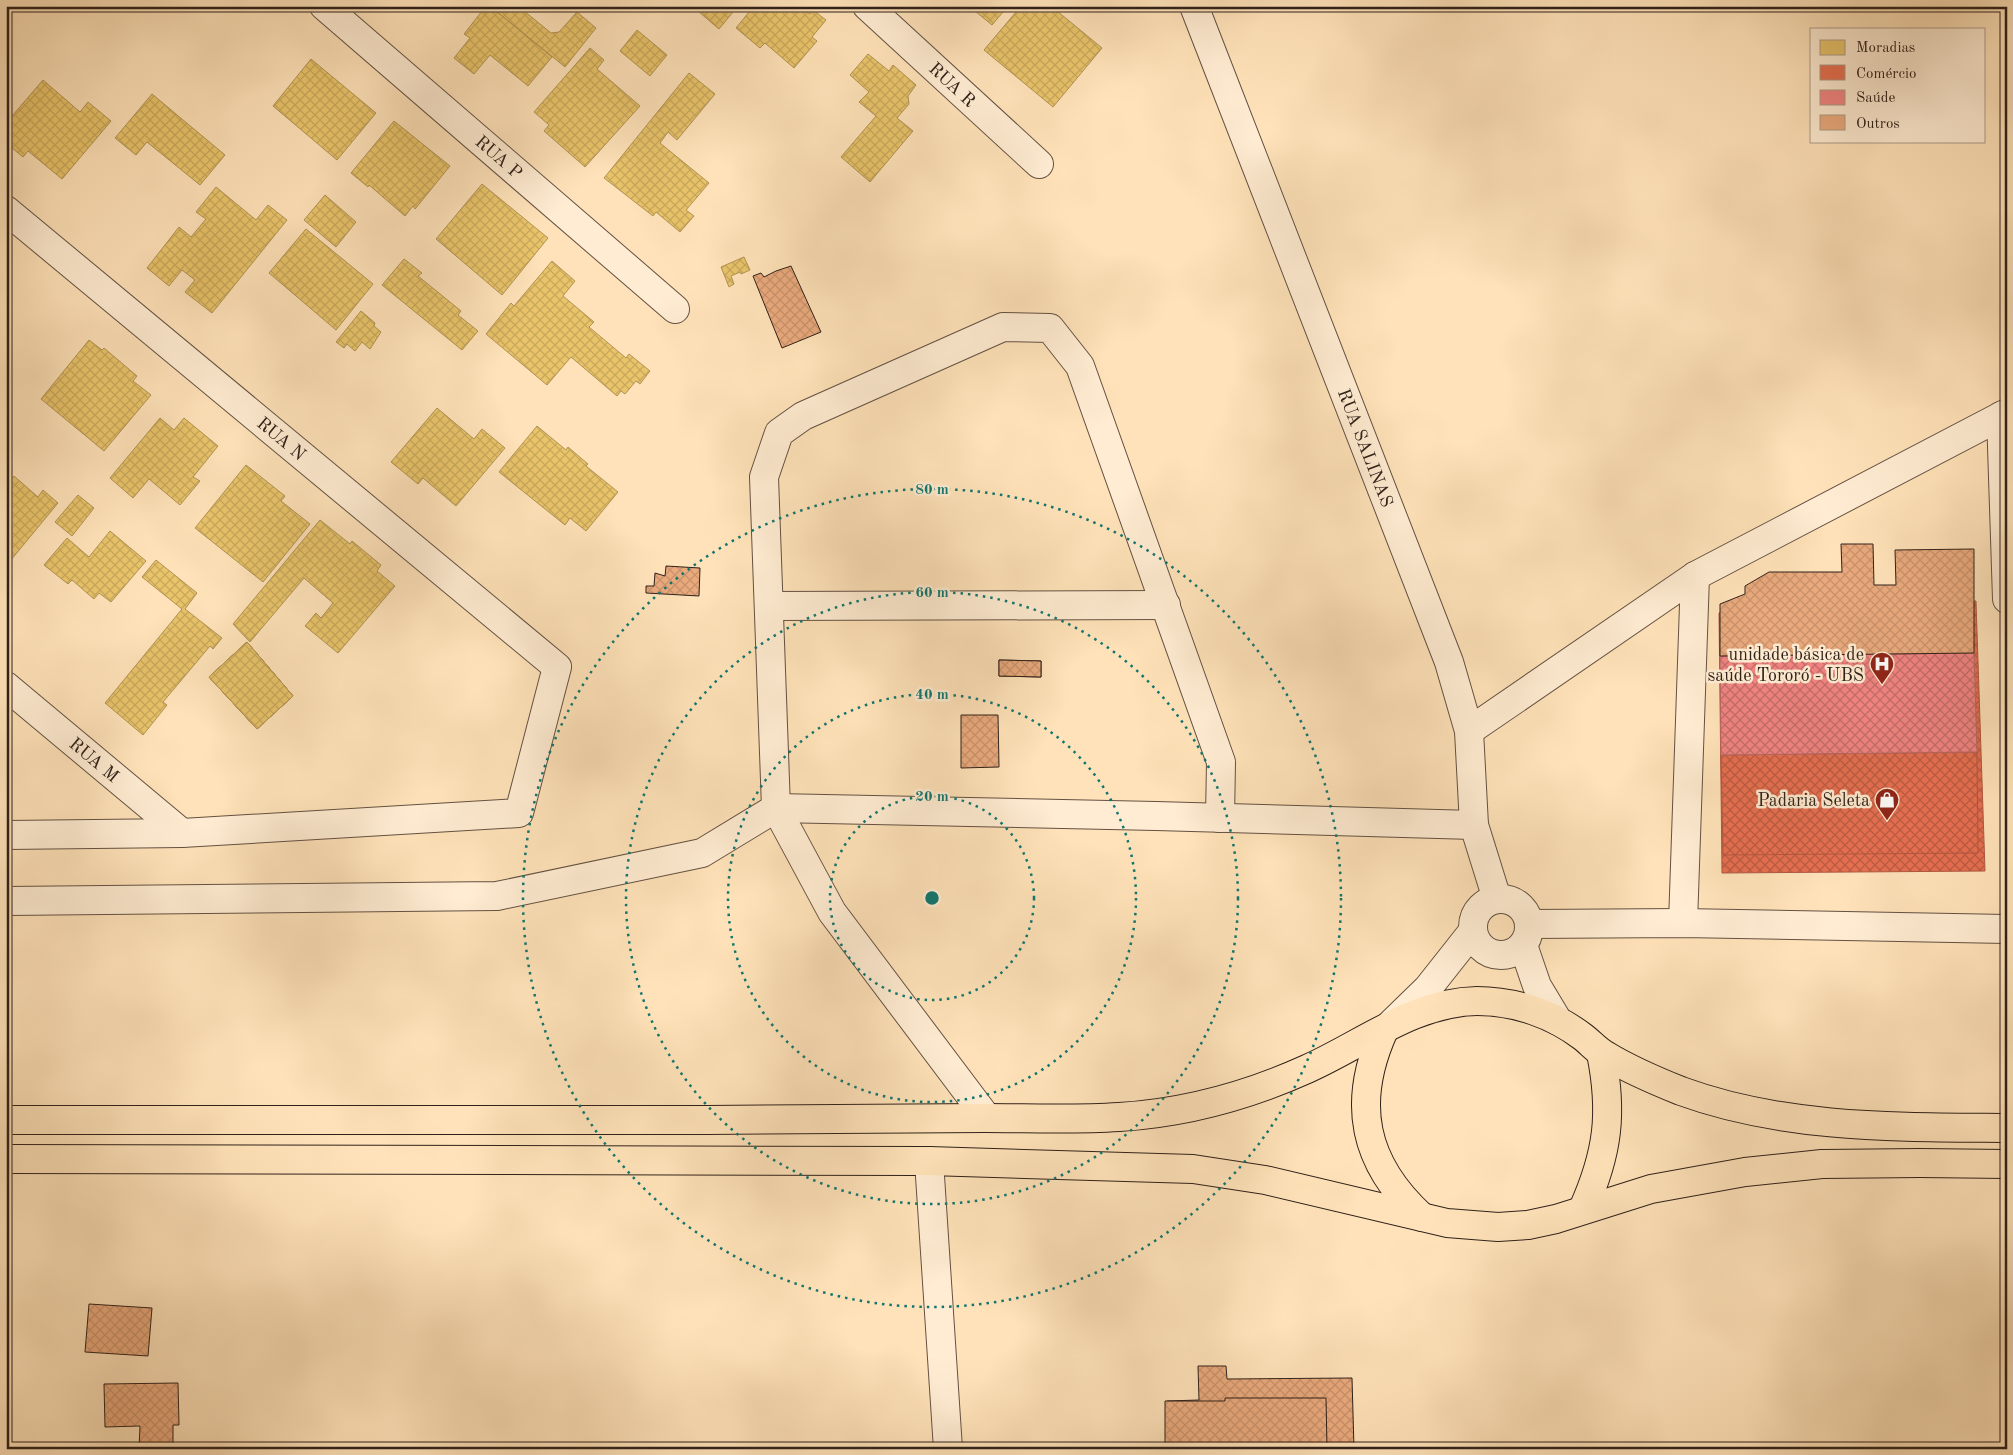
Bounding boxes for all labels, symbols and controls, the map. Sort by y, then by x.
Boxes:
legend [1810,28,1986,142]
text: Moradias [1856,41,1915,56]
street label: RUA R [925,60,979,111]
text: Comércio [1856,67,1916,82]
text: Saúde [1856,91,1896,106]
text: Outros [1856,117,1900,132]
street label: RUA P [471,133,525,183]
street label: RUA SALINAS [1334,387,1396,510]
street label: RUA N [253,414,309,465]
text: 80 m [915,483,949,498]
text: 60 m [915,586,949,601]
place label: unidade básica de saúde Tororó - UBS [1707,646,1864,685]
hospital icon: unidade básica de saúde Tororó - UBS [1869,651,1895,685]
text: 40 m [915,688,949,703]
street label: RUA M [65,735,122,786]
shop icon: Padaria Seleta [1874,787,1900,821]
text: 20 m [915,790,949,805]
place label: Padaria Seleta [1757,792,1870,810]
centre of rings [923,889,941,907]

